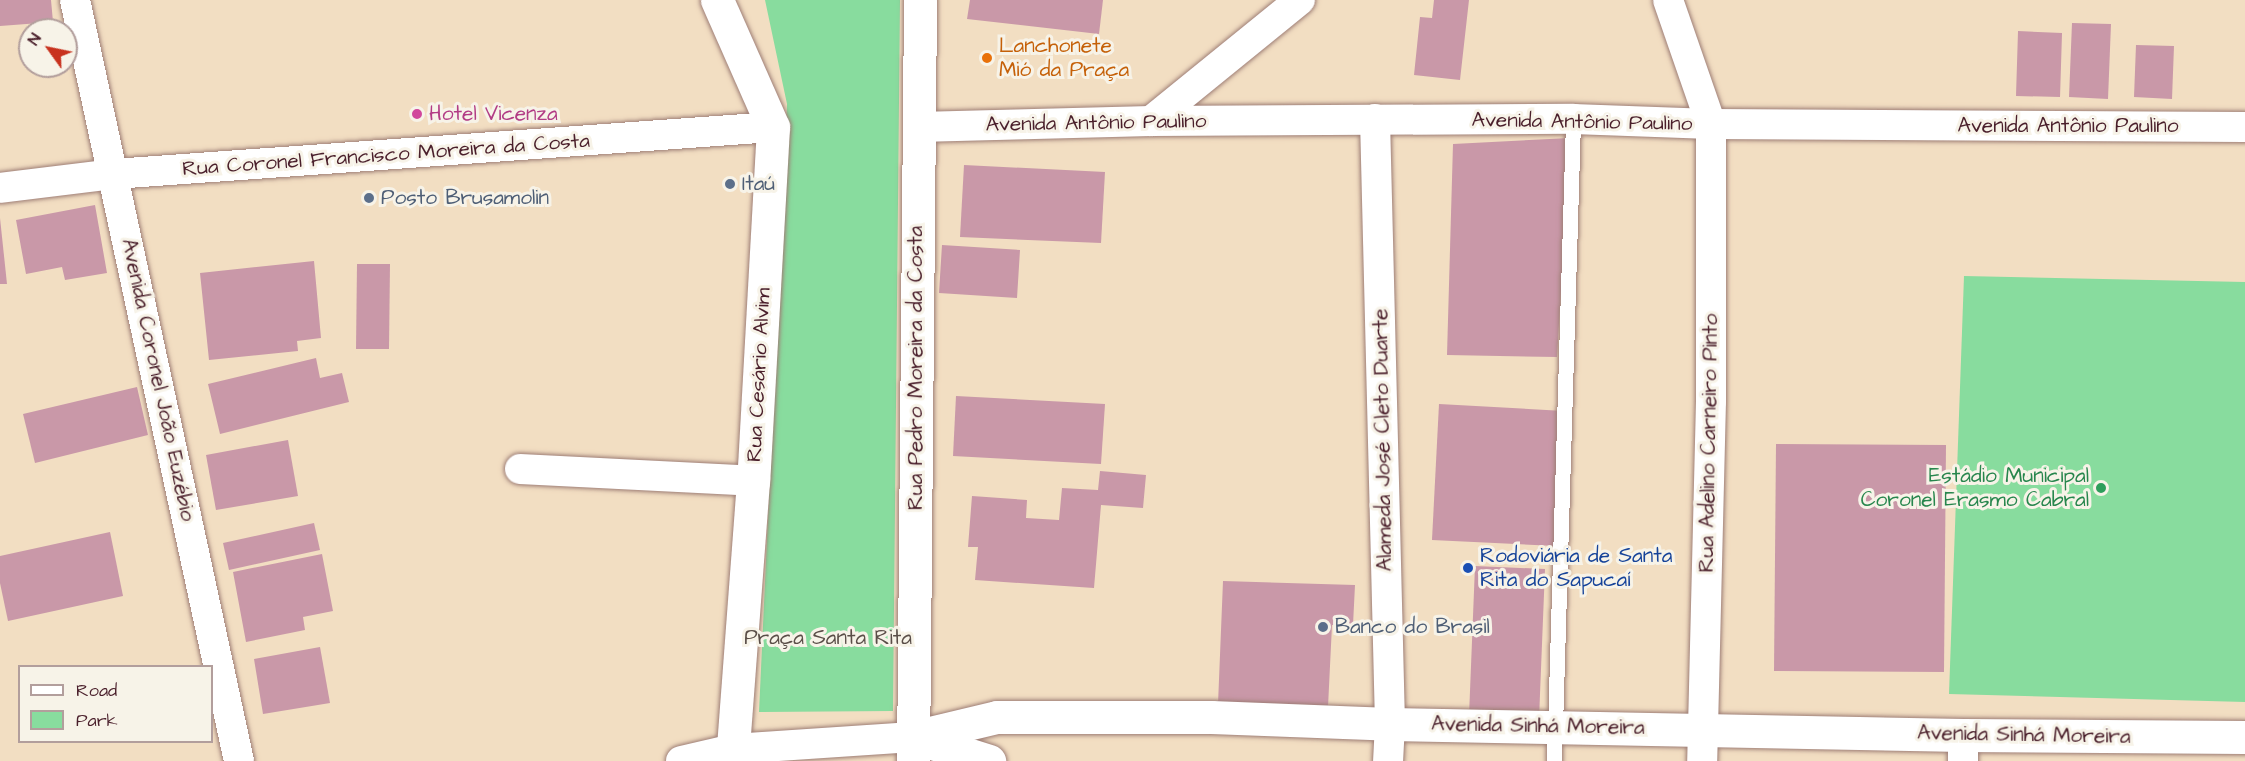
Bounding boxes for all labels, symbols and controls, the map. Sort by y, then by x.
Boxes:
north arrow [18,18,78,78]
text: N [23,29,47,49]
place label: Lanchonete Mió da Praça [999,33,1129,83]
marker: Lanchonete Mió da Praça [980,51,994,65]
place label: Hotel Vicenza [429,101,558,127]
marker: Hotel Vicenza [410,107,424,121]
street label: Avenida Antônio Paulino [1471,107,1693,137]
street label: Avenida Antônio Paulino [985,108,1207,138]
street label: Avenida Antônio Paulino [1958,113,2178,139]
street label: Rua Coronel Francisco Moreira da Costa [181,128,591,182]
place label: Itaú [742,171,775,197]
marker: Itaú [723,177,737,191]
place label: Posto Brusamolin [381,185,549,211]
marker: Posto Brusamolin [362,191,376,205]
street label: Rua Pedro Moreira da Costa [903,226,929,510]
street label: Avenida Coronel João Euzébio [116,236,200,524]
street label: Rua Cesário Alvim [742,287,776,463]
street label: Alameda José Cleto Duarte [1368,308,1398,572]
street label: Rua Adelino Carneiro Pinto [1694,313,1724,573]
place label: Estádio Municipal Coronel Erasmo Cabral [1861,463,2089,513]
marker: Estádio Municipal Coronel Erasmo Cabral [2094,481,2108,495]
place label: Rodoviária de Santa Rita do Sapucaí [1480,543,1672,593]
marker: Rodoviária de Santa Rita do Sapucaí [1461,561,1475,575]
place label: Banco do Brasil [1335,614,1490,640]
marker: Banco do Brasil [1316,620,1330,634]
park label: Praça Santa Rita [744,625,912,651]
legend [18,665,213,743]
text: Road [76,678,117,703]
text: Park [76,708,118,733]
street label: Avenida Sinhá Moreira [1431,712,1645,740]
street label: Avenida Sinhá Moreira [1917,721,2131,749]

